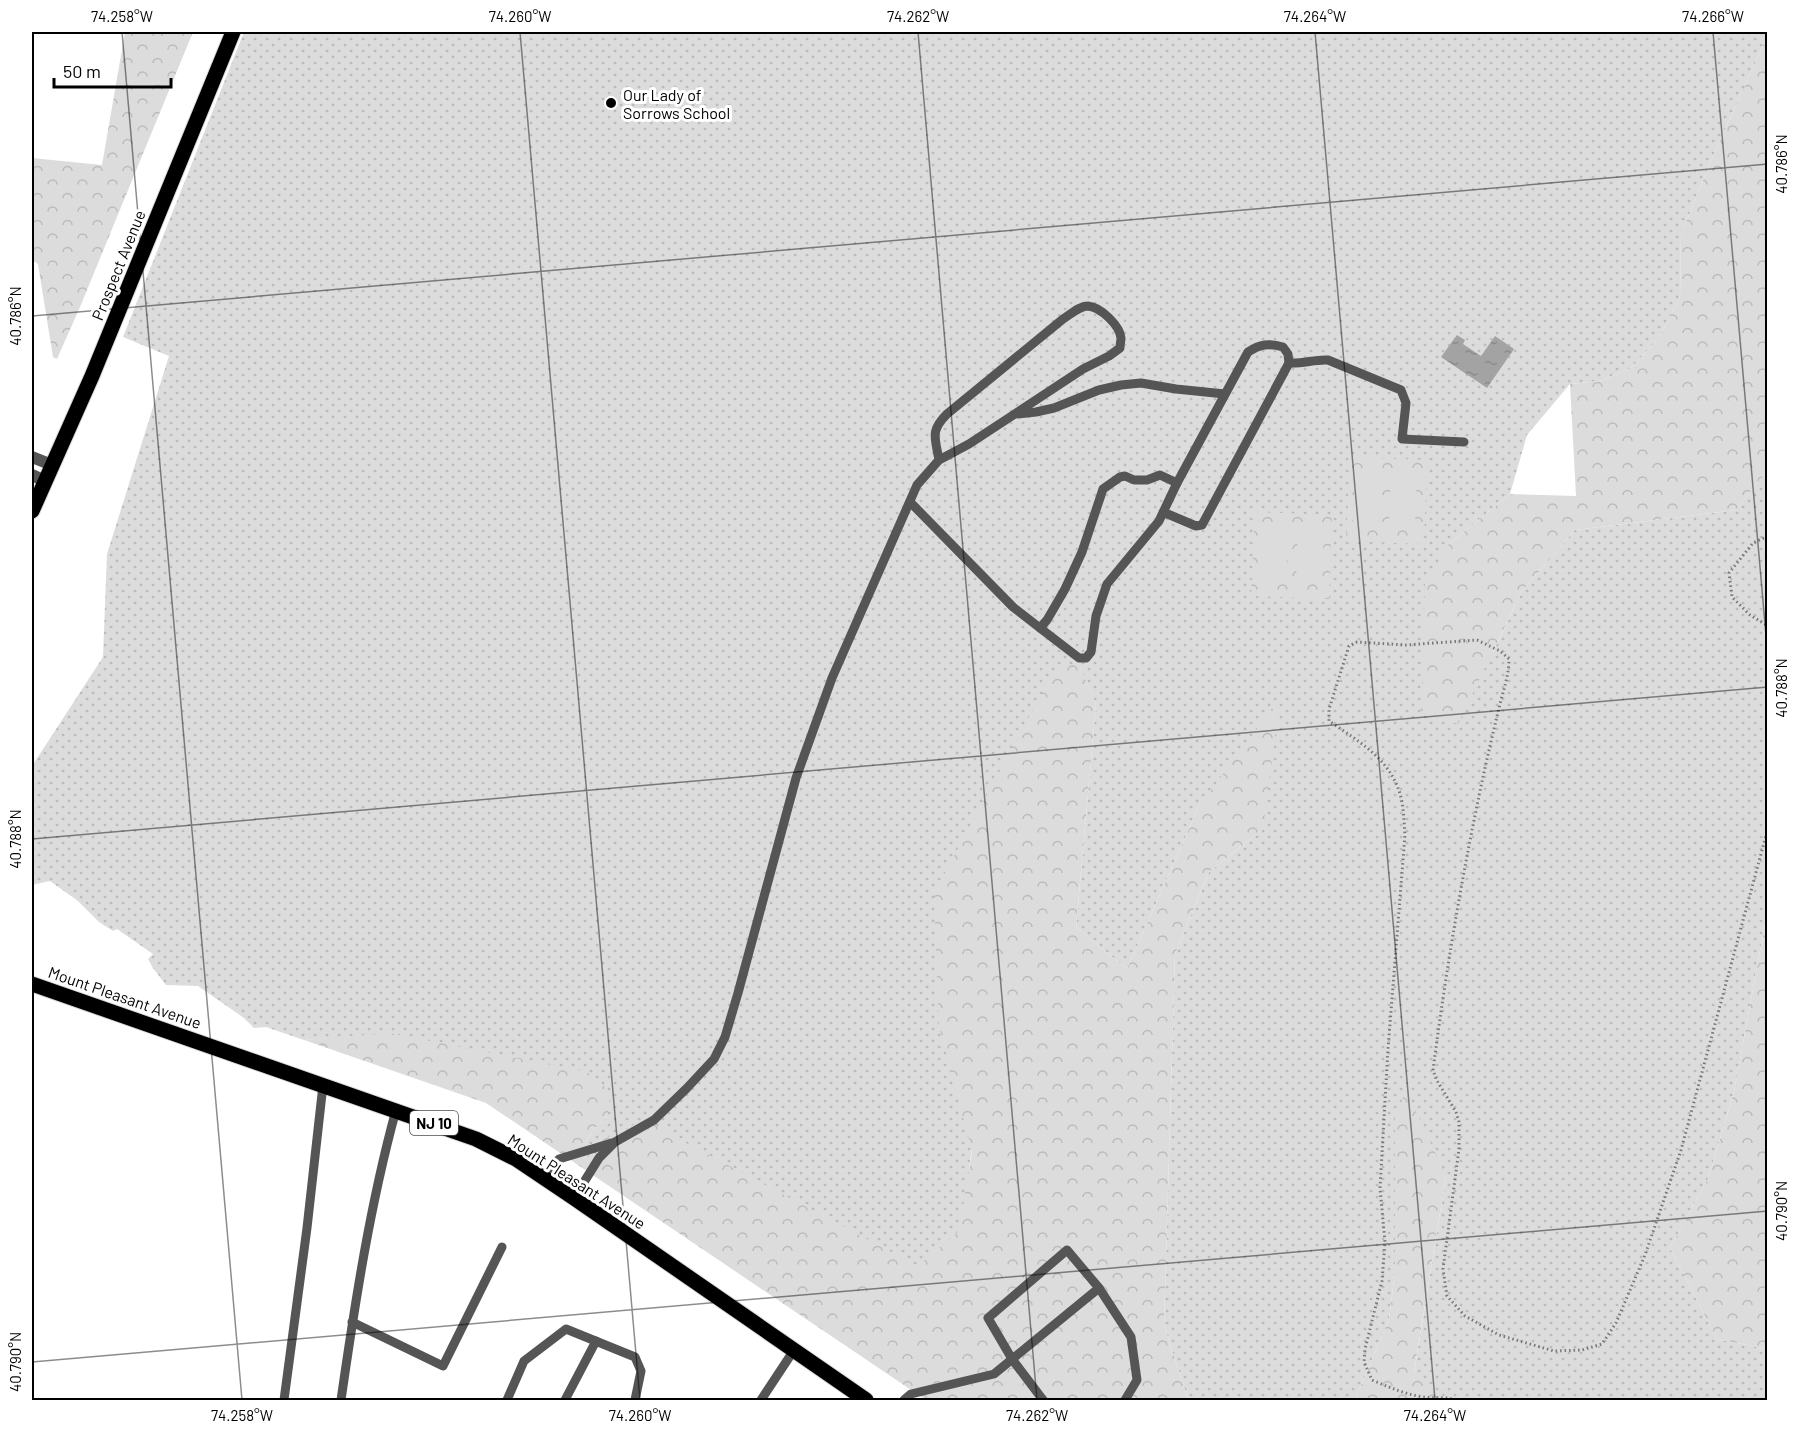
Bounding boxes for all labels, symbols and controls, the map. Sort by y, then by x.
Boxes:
text: 74.258°W [91,7,153,25]
text: 74.260°W [489,7,551,25]
text: 74.262°W [887,7,949,25]
text: 74.264°W [1284,7,1346,25]
text: 74.266°W [1682,7,1744,25]
scale bar [54,51,171,89]
text: 50 m [63,60,101,82]
place label: Our Lady of Sorrows School [623,85,730,122]
marker: Our Lady of Sorrows School [604,96,618,110]
text: 40.786°N [1772,134,1790,194]
street label: Prospect Avenue [87,207,149,323]
text: 40.786°N [6,286,24,346]
text: 40.788°N [1772,658,1790,718]
text: 40.788°N [6,809,24,869]
street label: Mount Pleasant Avenue [46,962,204,1032]
road number: NJ 10 [410,1111,458,1135]
street label: Mount Pleasant Avenue [505,1129,649,1233]
text: 40.790°N [1772,1181,1790,1241]
text: 40.790°N [6,1332,24,1392]
text: 74.258°W [211,1406,273,1424]
text: 74.260°W [609,1406,671,1424]
text: 74.262°W [1006,1406,1068,1424]
text: 74.264°W [1404,1406,1466,1424]

